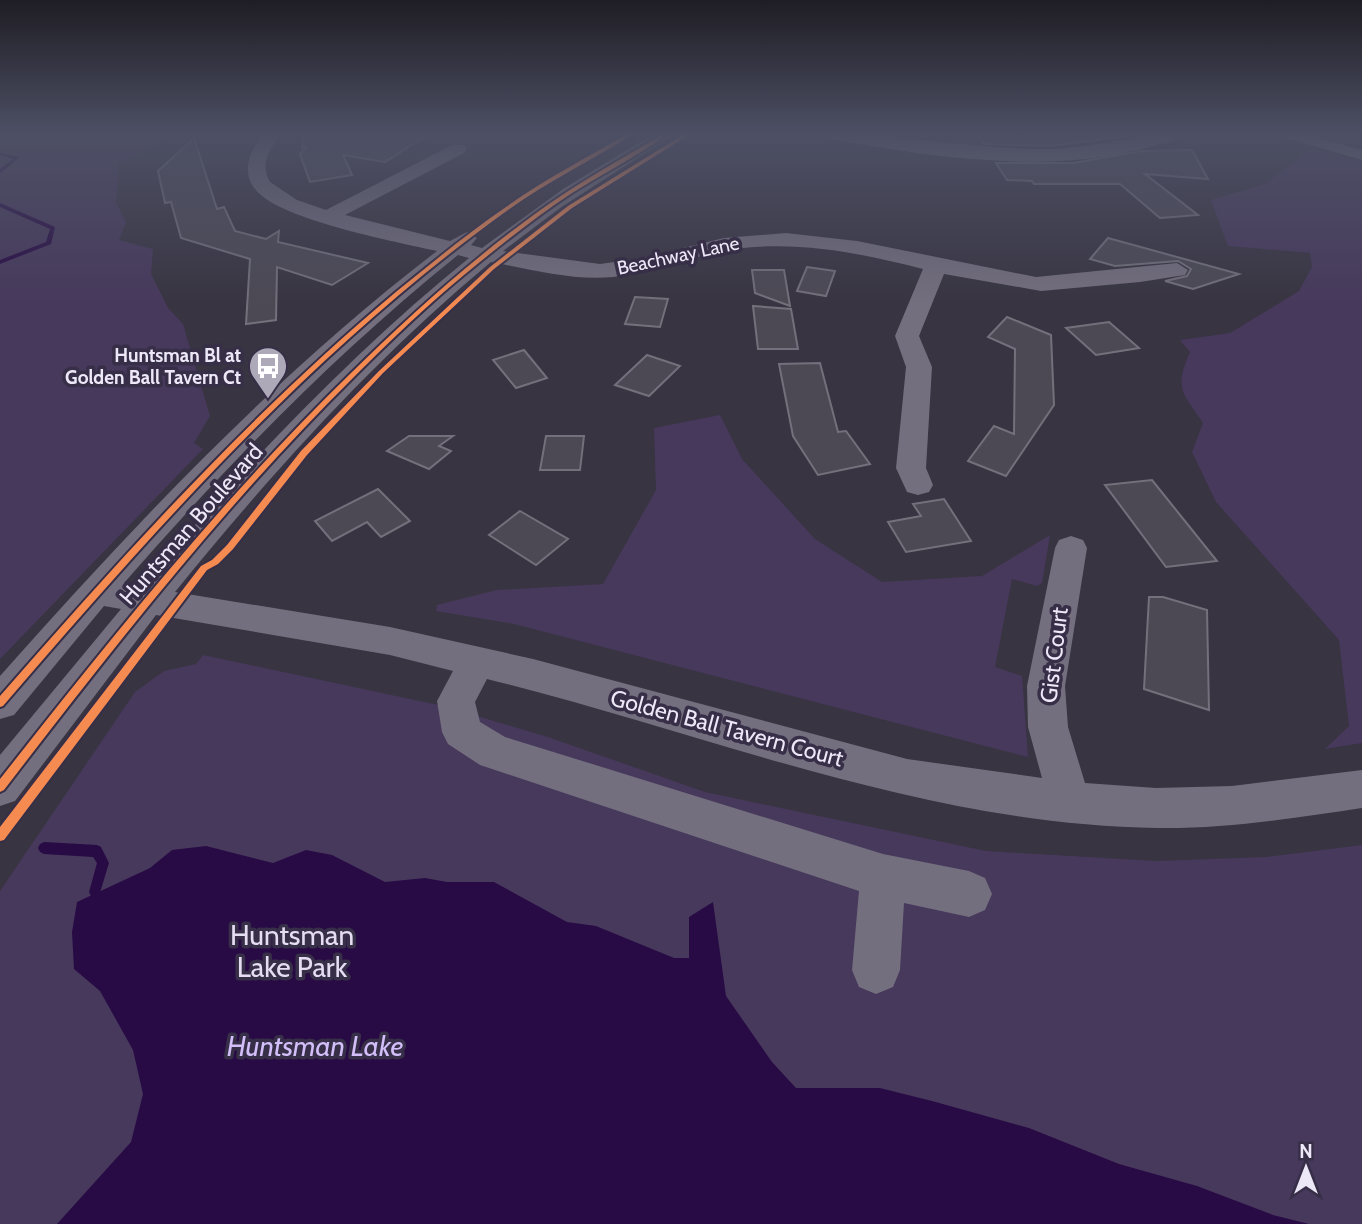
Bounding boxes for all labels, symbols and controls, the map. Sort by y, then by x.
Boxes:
street label: Beachway Lane [615,231,742,280]
place label: Huntsman Bl at Golden Ball Tavern Ct [65,344,241,389]
bus stop icon: Huntsman Bl at Golden Ball Tavern Ct [247,345,289,400]
street label: Huntsman Boulevard [113,438,269,610]
street label: Gist Court [1034,605,1074,704]
street label: Golden Ball Tavern Court [608,683,847,773]
park label: Huntsman Lake Park [230,918,354,984]
water label: Huntsman Lake [227,1029,403,1063]
north arrow [1271,1133,1341,1203]
text: N [1299,1140,1313,1163]

